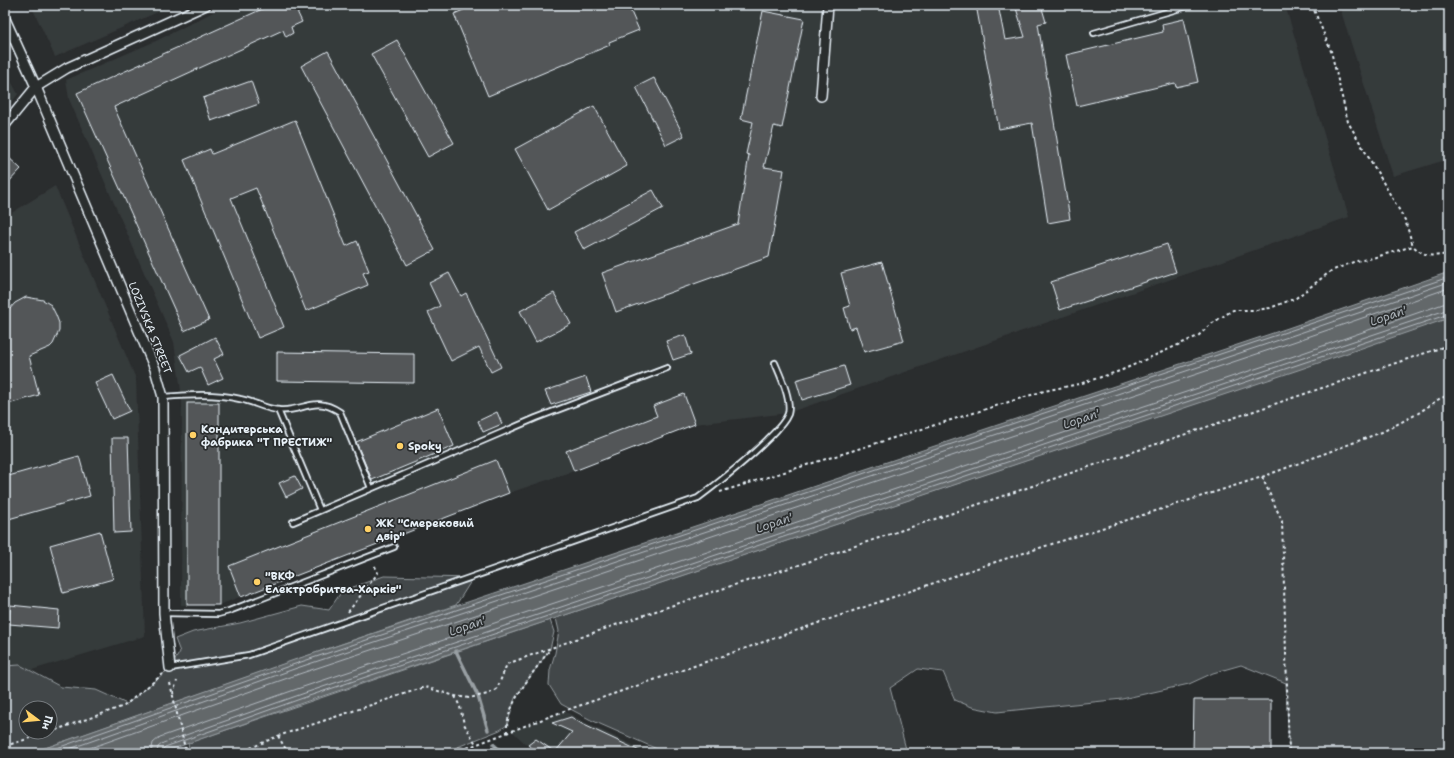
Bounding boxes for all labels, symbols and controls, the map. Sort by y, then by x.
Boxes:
street label: LOZIVSKA STREET [125,280,175,377]
water label: Lopan' [1368,302,1409,330]
water label: Lopan' [1061,405,1102,433]
place label: Кондитерська фабрика "Т ПРЕСТИЖ" [201,422,333,450]
marker: Кондитерська фабрика "Т ПРЕСТИЖ" [188,430,198,440]
place label: Spoky [408,439,442,454]
marker: Spoky [395,441,405,451]
water label: Lopan' [754,509,795,537]
place label: ЖК "Смерековий двір" [376,516,474,544]
marker: ЖК "Смерековий двір" [363,524,373,534]
place label: "ВКФ Електробритва-Харків" [265,569,402,597]
marker: "ВКФ Електробритва-Харків" [252,577,262,587]
water label: Lopan' [447,612,488,640]
north arrow [18,700,58,740]
text: Пн [38,714,56,732]

